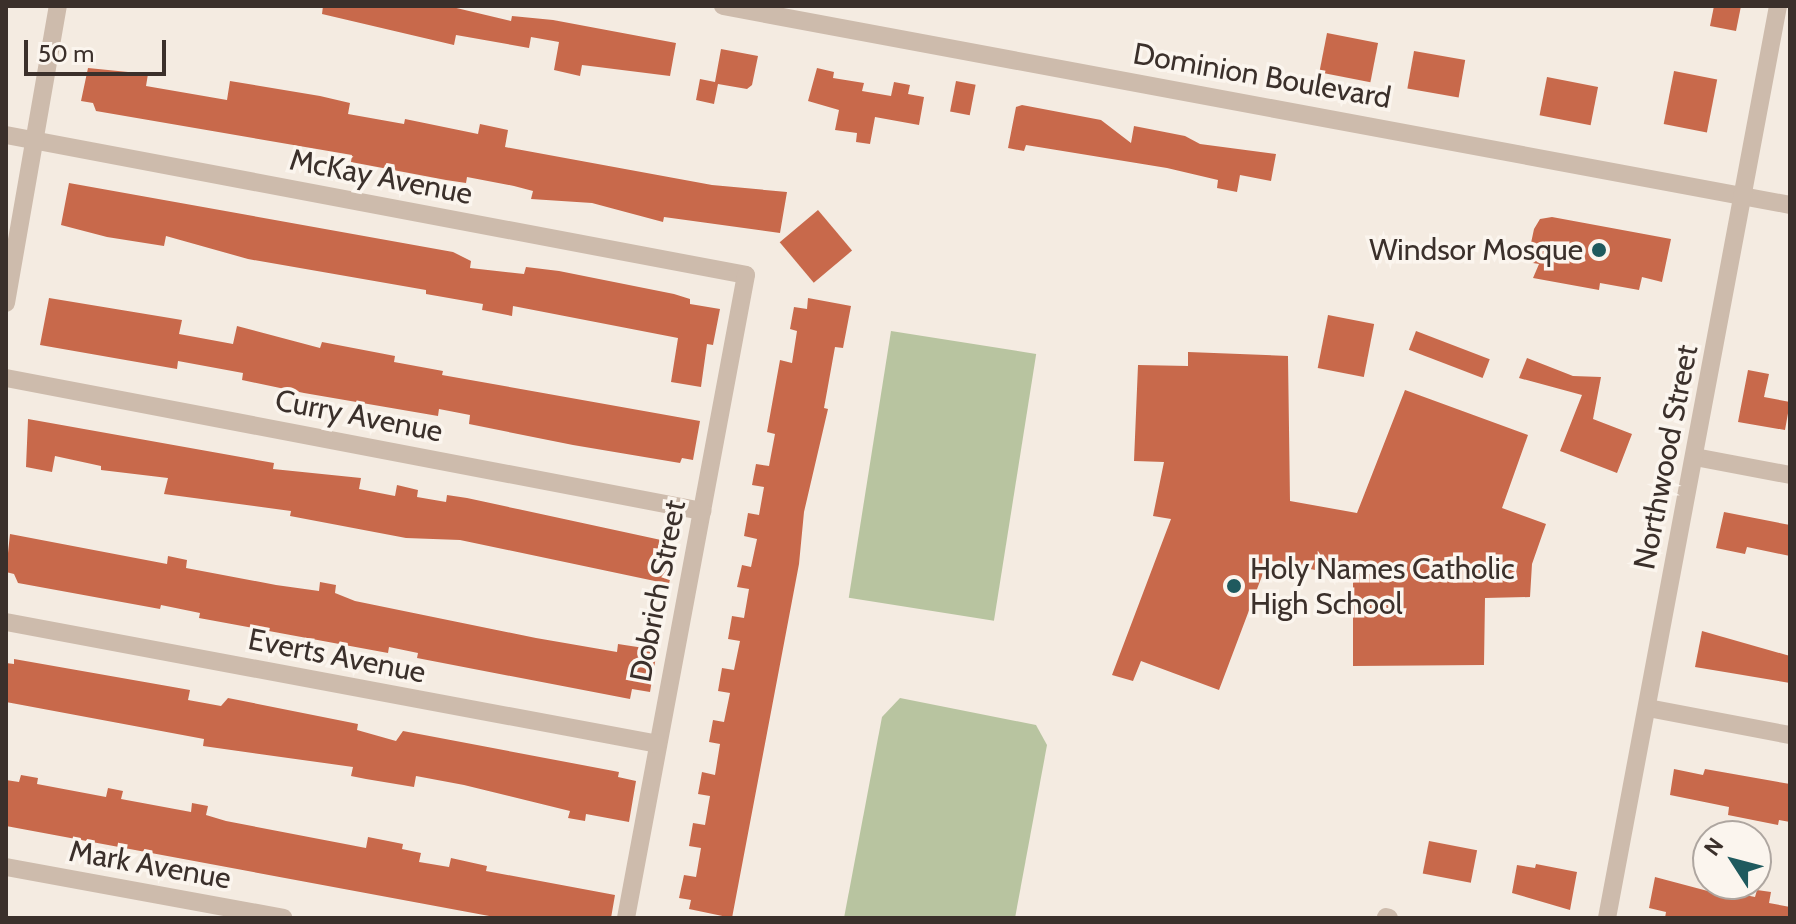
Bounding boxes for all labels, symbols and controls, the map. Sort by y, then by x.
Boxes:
scale bar [28,24,170,74]
street label: Dominion Boulevard [1130,36,1394,116]
text: 50 m [38,39,94,68]
street label: McKay Avenue [287,142,475,212]
place label: Windsor Mosque [1369,232,1583,268]
marker: Windsor Mosque [1590,241,1608,259]
street label: Northwood Street [1627,342,1705,572]
street label: Curry Avenue [272,382,446,450]
street label: Dobrich Street [623,497,693,685]
place label: Holy Names Catholic High School [1250,551,1515,622]
marker: Holy Names Catholic High School [1225,577,1243,595]
street label: Everts Avenue [245,621,429,691]
north arrow [1692,820,1772,900]
street label: Mark Avenue [66,833,234,897]
text: N [1698,833,1729,861]

